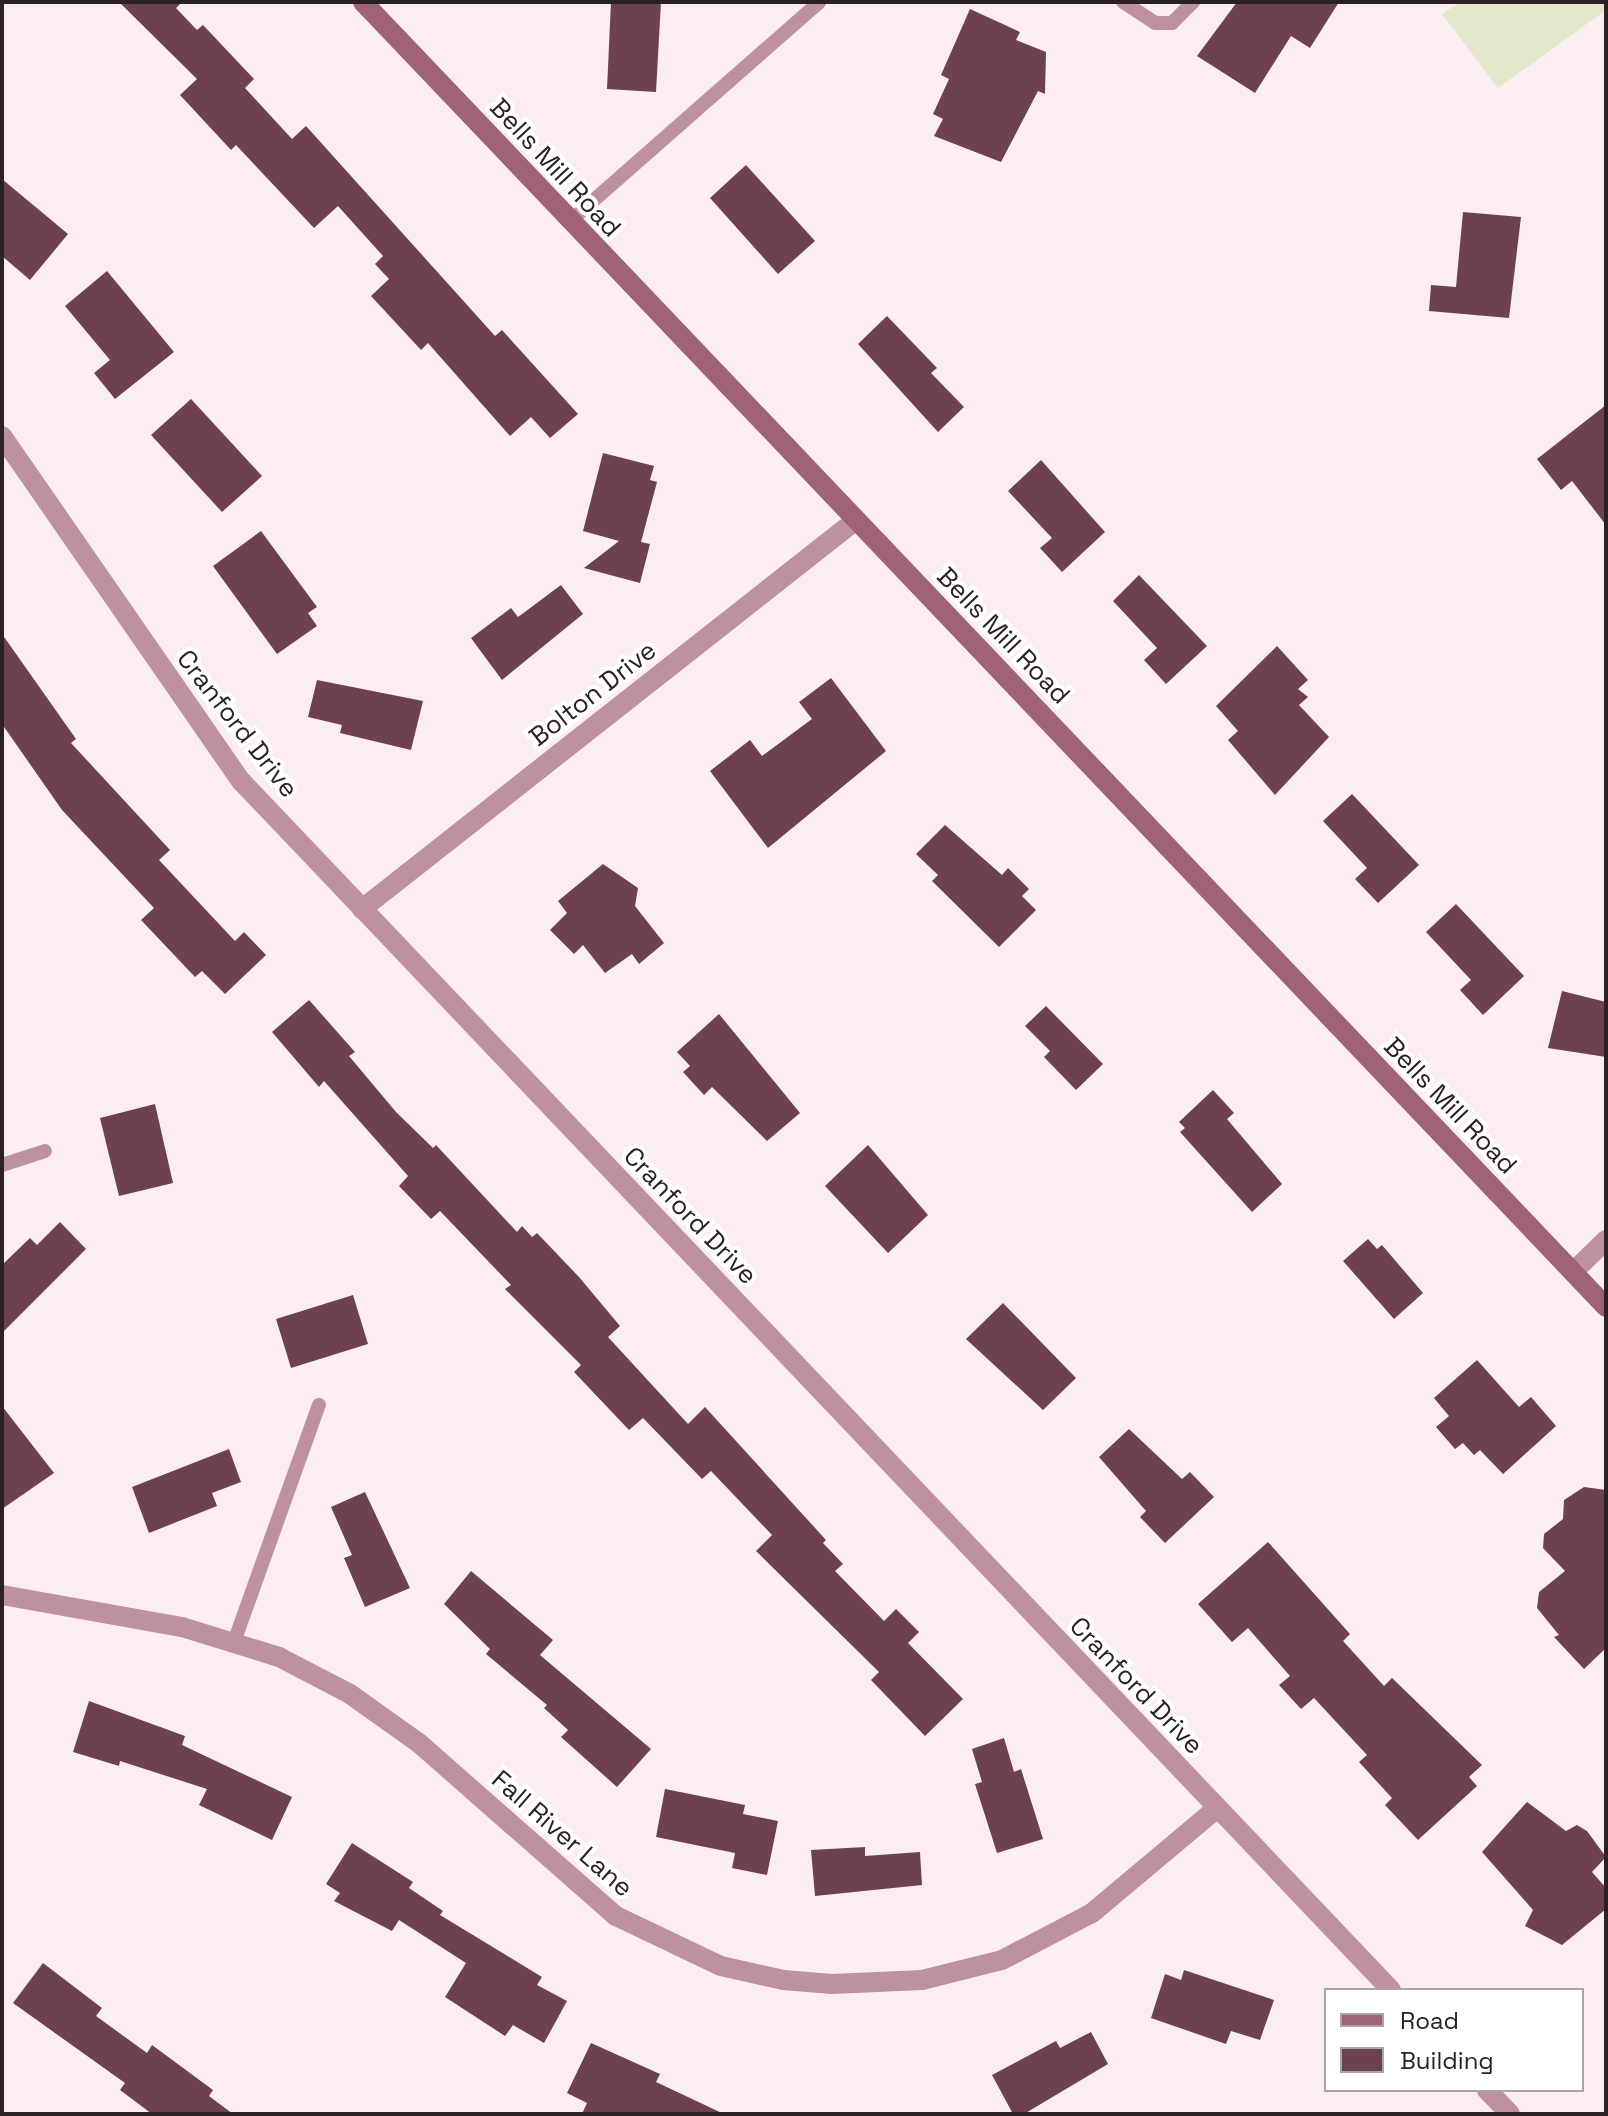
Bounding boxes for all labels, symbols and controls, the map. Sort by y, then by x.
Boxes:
street label: Bells Mill Road [483,92,627,244]
street label: Bells Mill Road [930,561,1076,711]
street label: Bolton Drive [523,635,663,753]
street label: Cranford Drive [170,644,304,804]
street label: Bells Mill Road [1377,1031,1523,1181]
street label: Cranford Drive [617,1141,763,1291]
street label: Cranford Drive [1063,1611,1209,1761]
street label: Fall River Lane [485,1764,639,1904]
legend [1324,1988,1584,2092]
text: Road [1400,2005,1459,2036]
text: Building [1400,2045,1494,2076]

